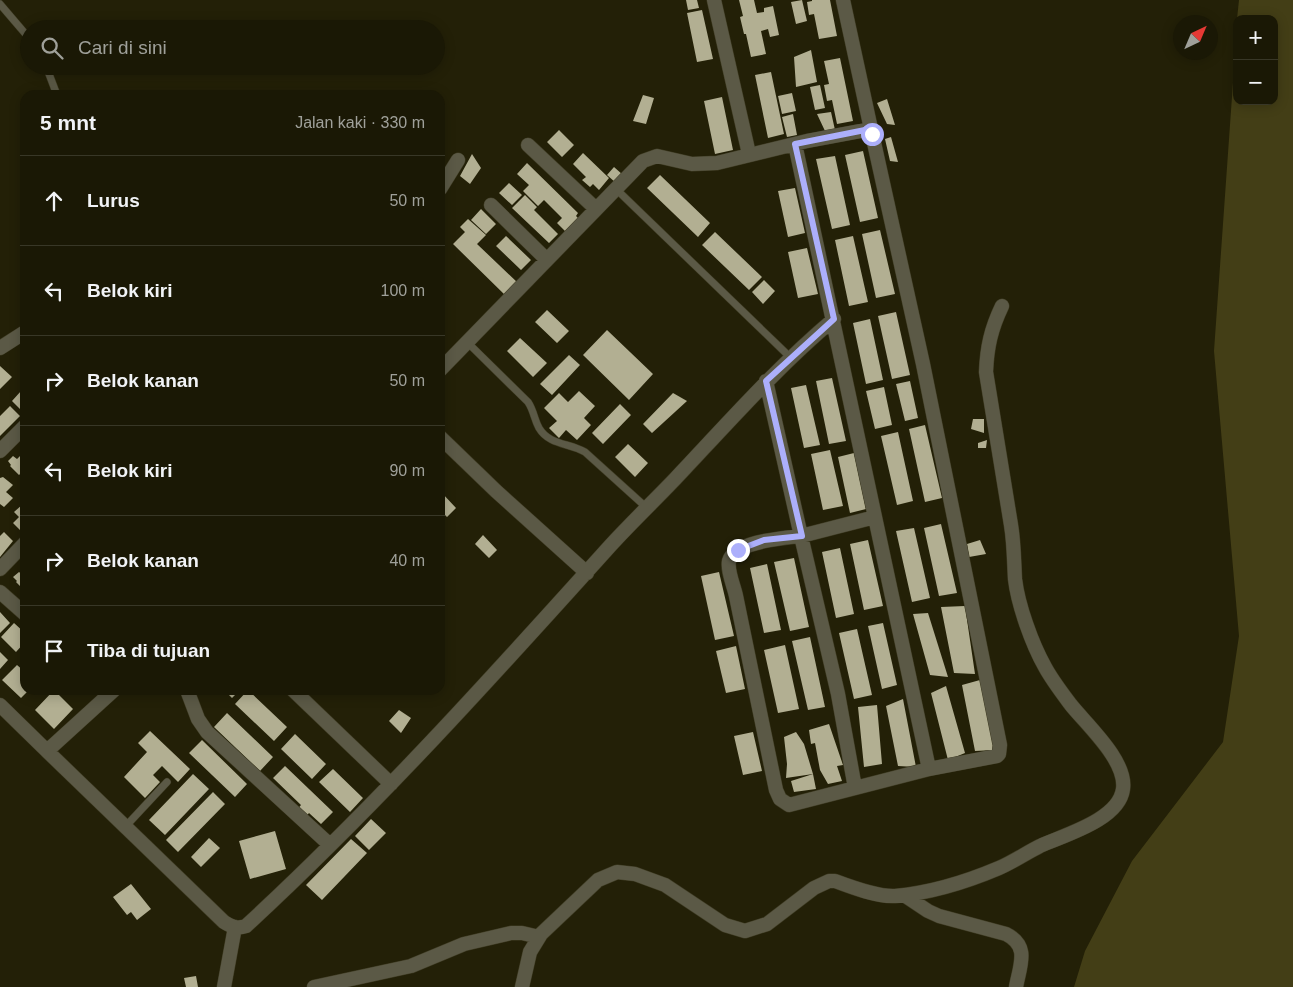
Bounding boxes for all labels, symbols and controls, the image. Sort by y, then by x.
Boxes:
north arrow [1173,15,1218,60]
map controls [1233,15,1278,105]
button: + [1233,15,1278,60]
search box [20,20,445,75]
icon: search [38,34,66,62]
text: Cari di sini [78,37,167,58]
button: − [1233,60,1278,105]
text: 5 mnt [40,111,96,134]
text: Jalan kaki · 330 m [295,114,425,131]
route start [861,123,884,146]
icon: ahead [40,187,68,215]
text: Lurus [87,190,140,211]
text: 50 m [389,192,425,209]
icon: left [40,277,68,305]
text: Belok kiri [87,280,173,301]
text: 100 m [381,282,425,299]
icon: right [40,367,68,395]
text: Belok kanan [87,370,199,391]
text: 50 m [389,372,425,389]
icon: left [40,457,68,485]
text: Belok kiri [87,460,173,481]
text: 90 m [389,462,425,479]
route end [727,539,750,562]
icon: right [40,547,68,575]
text: Belok kanan [87,550,199,571]
text: 40 m [389,552,425,569]
icon: arrive [40,637,68,665]
text: Tiba di tujuan [87,640,210,661]

